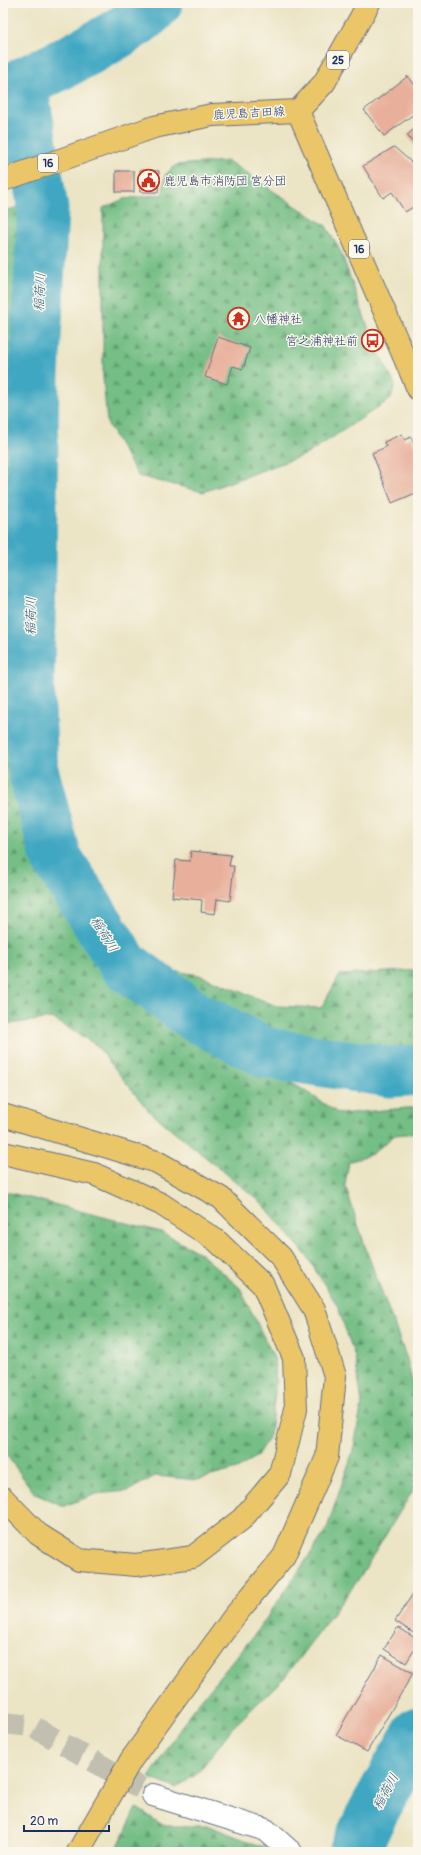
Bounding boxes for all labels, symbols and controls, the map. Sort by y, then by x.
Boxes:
road number: 25 [327,51,349,69]
street label: 鹿児島吉田線 [213,104,285,123]
road number: 16 [38,154,58,172]
public building icon: 鹿児島市消防団 宮分団 [136,168,162,194]
place label: 鹿児島市消防団 宮分団 [164,174,287,189]
road number: 16 [349,240,369,258]
water label: 稲荷川 [31,272,49,312]
temple icon: 八幡神社 [225,306,251,332]
place label: 八幡神社 [254,312,302,327]
bus stop icon: 宮之浦神社前 [360,328,386,354]
place label: 宮之浦神社前 [286,334,358,349]
water label: 稲荷川 [23,596,39,636]
water label: 稲荷川 [87,914,121,955]
water label: 稲荷川 [369,1771,402,1812]
scale bar [24,1807,109,1833]
text: 20 m [30,1814,59,1829]

